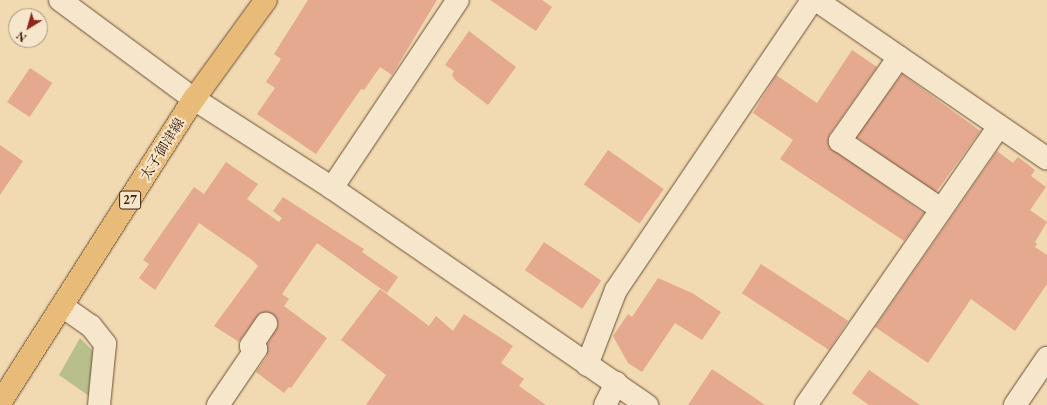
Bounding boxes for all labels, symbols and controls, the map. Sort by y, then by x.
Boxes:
north arrow [8,8,48,48]
text: N [14,29,29,45]
street label: 太子御津線 [136,115,188,183]
road number: 27 [119,189,141,211]

